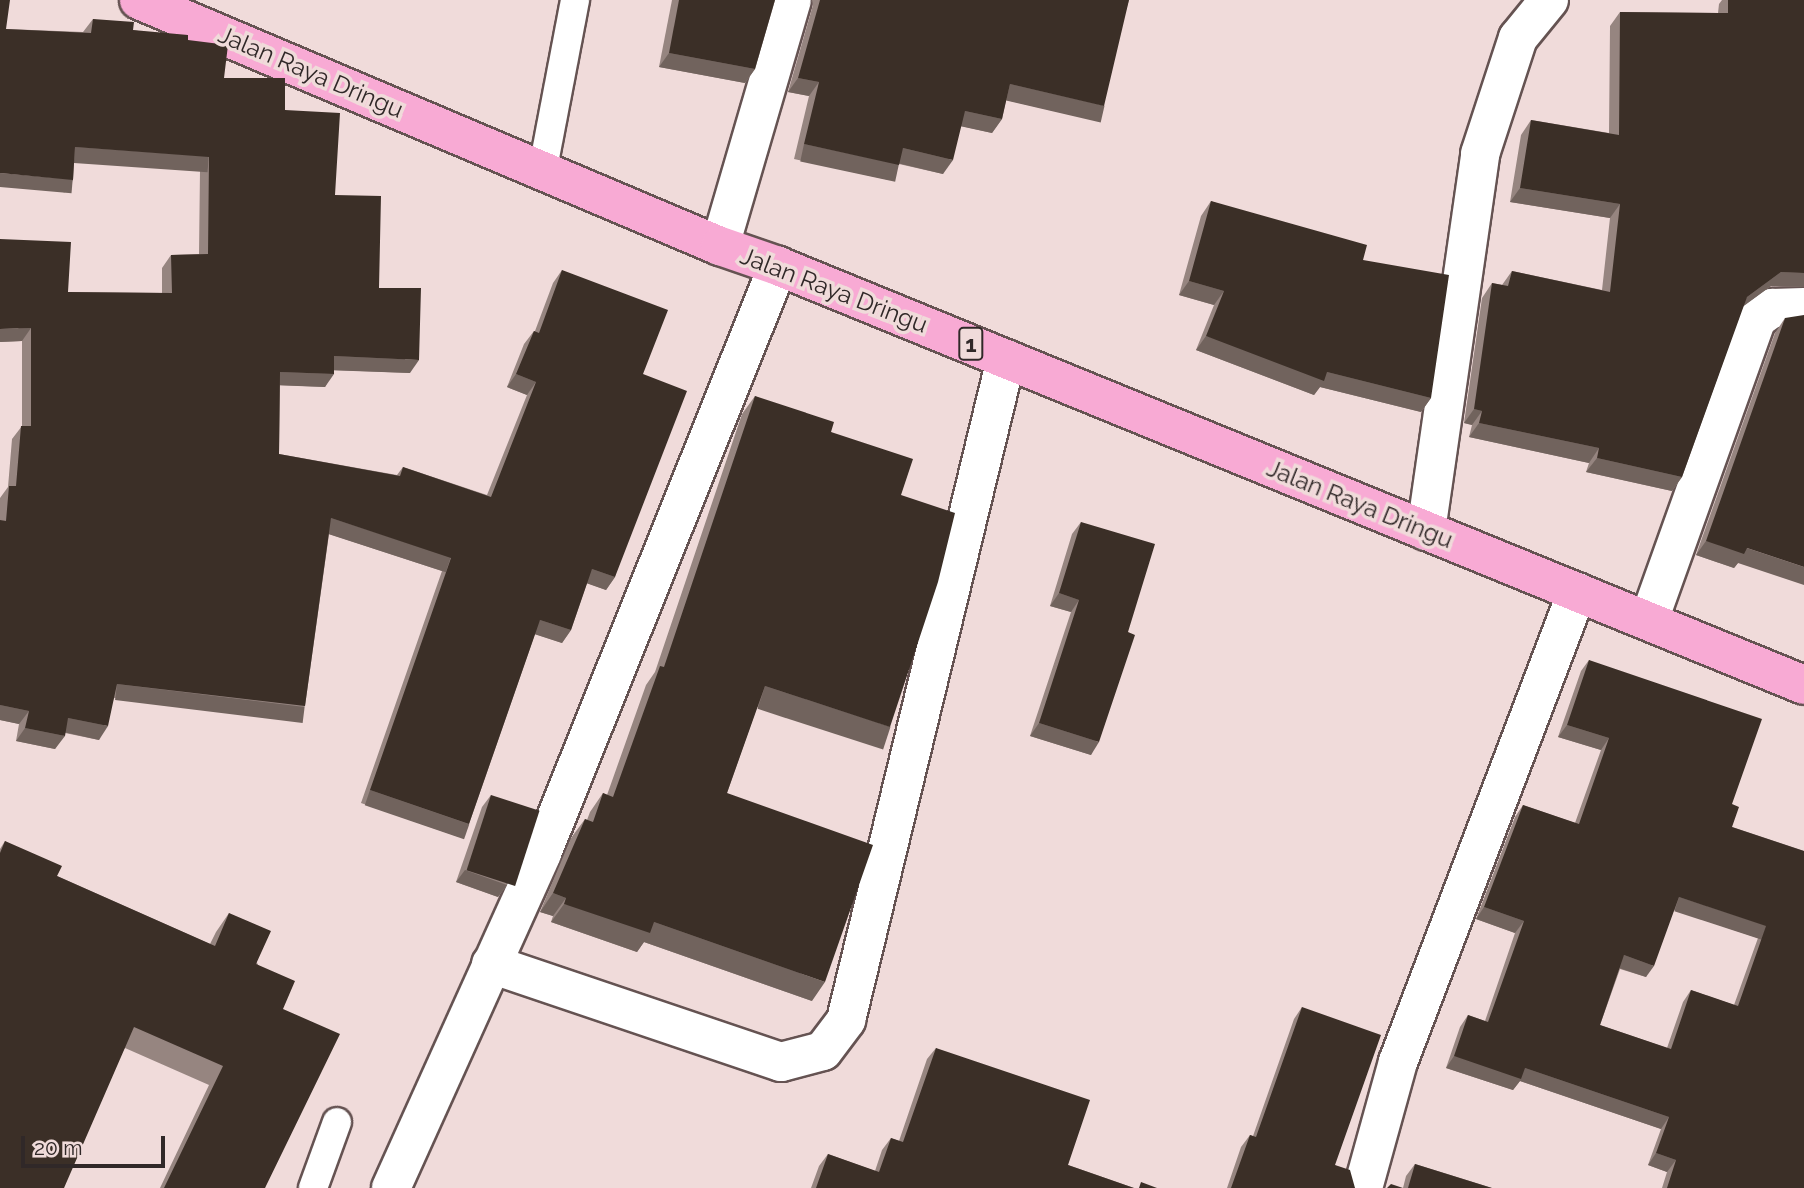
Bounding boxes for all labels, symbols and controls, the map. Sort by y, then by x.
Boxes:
street label: Jalan Raya Dringu [214,20,408,124]
street label: Jalan Raya Dringu [736,241,932,339]
road number: 1 [957,324,985,364]
street label: Jalan Raya Dringu [1263,454,1457,554]
scale bar [24,1122,168,1166]
text: 20 m [34,1135,82,1160]

